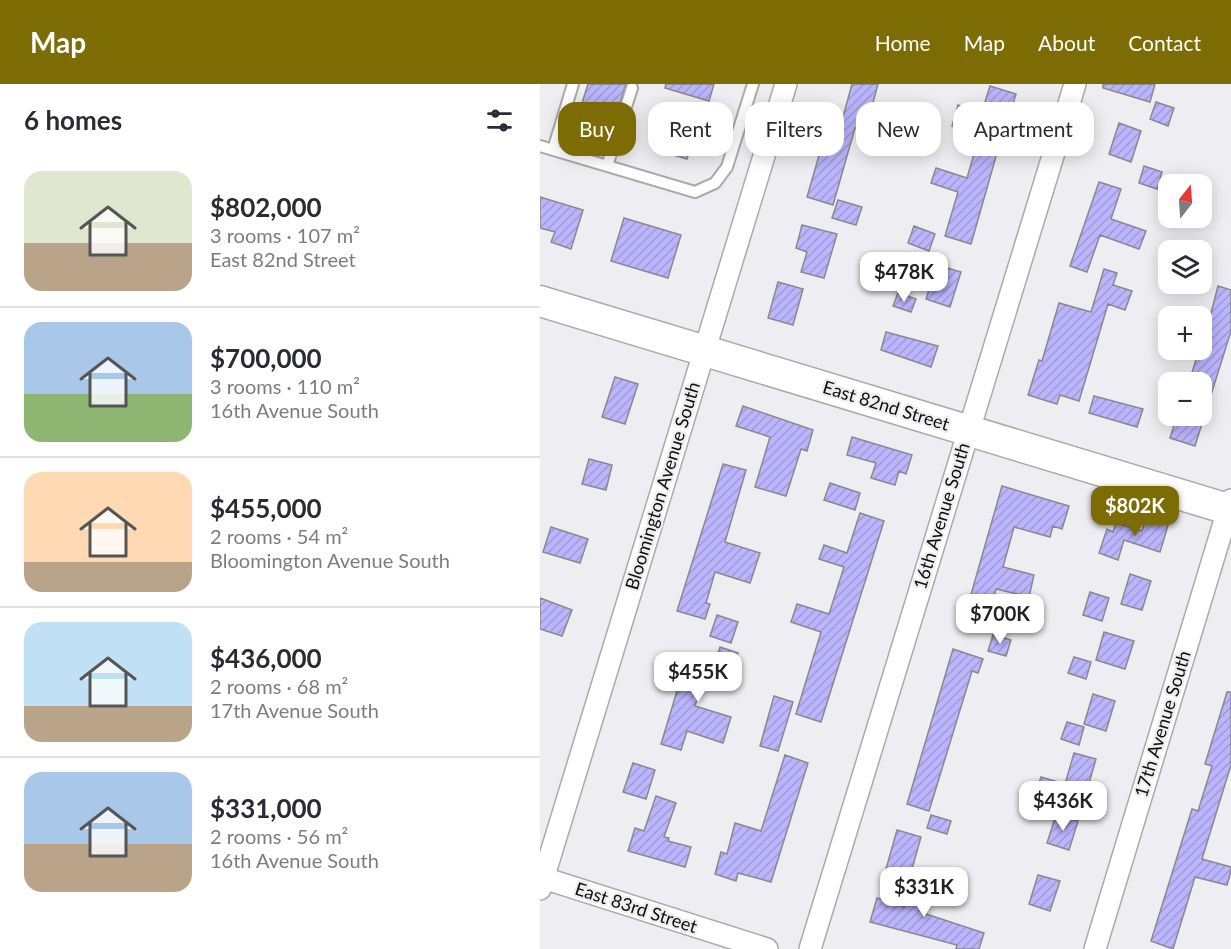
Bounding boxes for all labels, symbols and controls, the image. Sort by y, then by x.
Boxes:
text: Map [30,25,86,59]
text: Home [875,30,931,55]
text: Map [964,30,1005,55]
text: About [1038,30,1095,55]
text: Contact [1128,30,1201,55]
chip: Buy [558,102,636,156]
chip: Rent [648,102,733,156]
chip: Filters [745,102,844,156]
chip: New [856,102,941,156]
chip: Apartment [953,102,1094,156]
text: 6 homes [24,104,122,136]
icon: filters [483,104,516,137]
north arrow [1158,174,1212,228]
map controls [1158,174,1212,426]
text: $802,000 [210,191,322,223]
icon: home [72,195,144,267]
text: 3 rooms · 107 m² [210,223,360,247]
button: layers [1158,240,1212,294]
text: East 82nd Street [210,247,356,271]
pin: $478K [862,252,946,303]
text: $478K [874,259,934,283]
button: + [1158,306,1212,360]
text: $700,000 [210,342,322,374]
icon: home [72,346,144,418]
button: − [1158,372,1212,426]
text: 3 rooms · 110 m² [210,374,360,398]
street label: East 82nd Street [820,375,953,435]
street label: Bloomington Avenue South [620,379,704,592]
text: 16th Avenue South [210,398,379,422]
street label: 16th Avenue South [908,440,974,592]
pin: $802K [1093,486,1177,537]
text: $455,000 [210,492,322,524]
text: $802K [1105,493,1165,517]
icon: home [72,496,144,568]
text: 2 rooms · 54 m² [210,524,348,548]
text: Bloomington Avenue South [210,548,450,572]
pin: $700K [958,594,1042,645]
text: $700K [970,601,1030,625]
text: $436,000 [210,642,322,674]
icon: home [72,646,144,718]
street label: 17th Avenue South [1129,648,1195,800]
pin: $455K [656,652,740,703]
text: $455K [668,659,728,683]
text: 2 rooms · 68 m² [210,674,348,698]
text: 17th Avenue South [210,698,379,722]
pin: $436K [1021,781,1105,832]
text: $436K [1033,788,1093,812]
text: $331,000 [210,792,322,824]
icon: home [72,796,144,868]
text: 2 rooms · 56 m² [210,824,348,848]
text: 16th Avenue South [210,848,379,872]
pin: $331K [882,867,966,918]
text: $331K [894,874,954,898]
street label: East 83rd Street [572,877,701,937]

